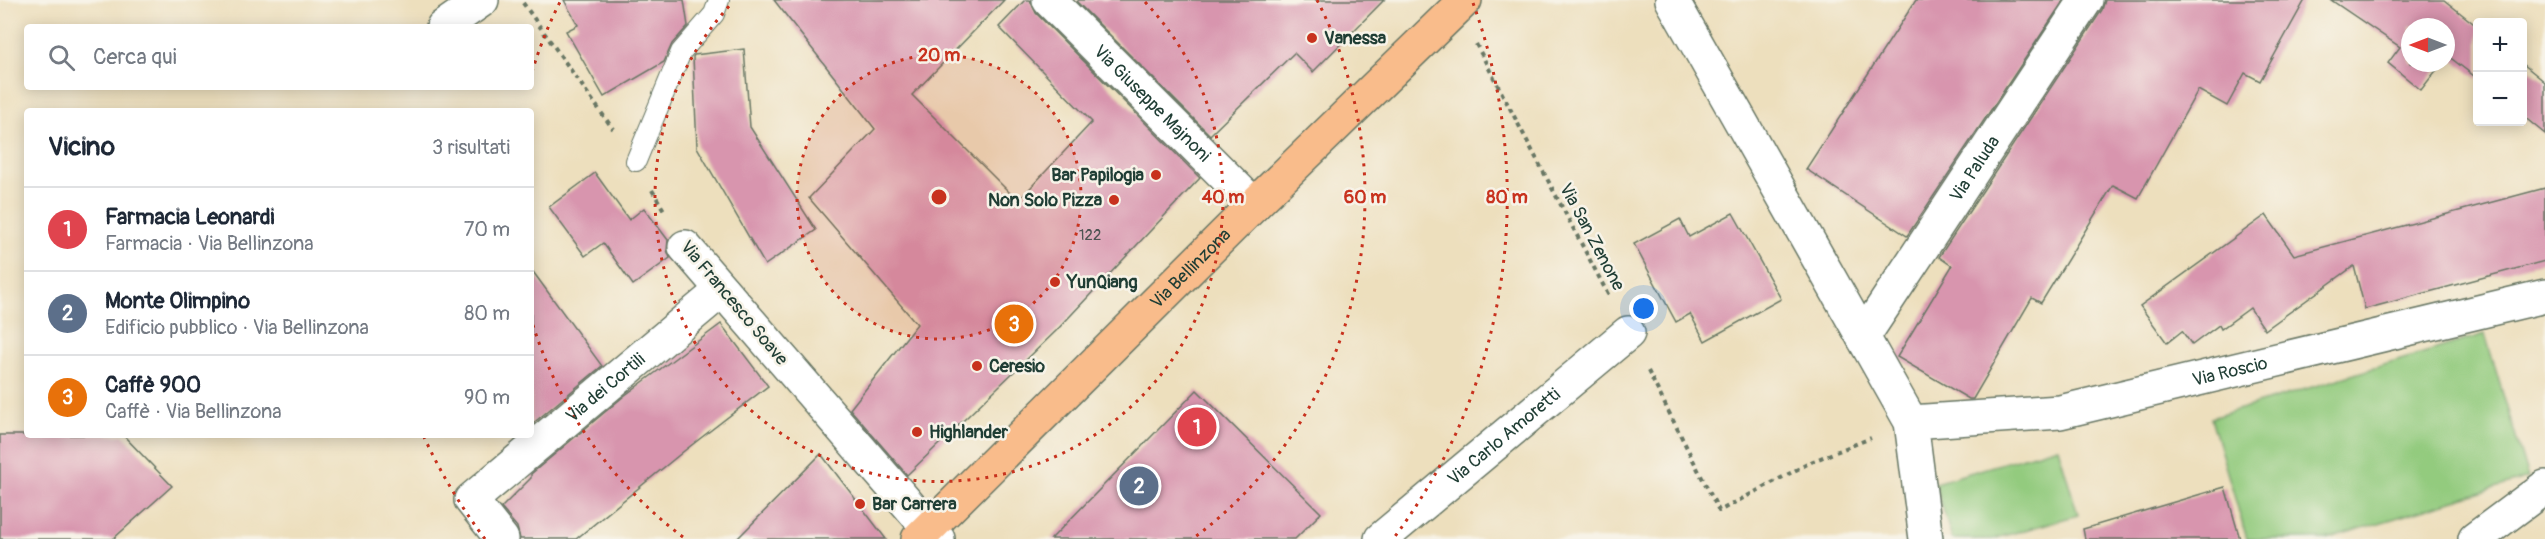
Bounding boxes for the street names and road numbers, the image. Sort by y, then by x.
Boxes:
street label: Via Giuseppe Majnoni [1089,40,1216,167]
street label: Via Paluda [1944,131,2005,206]
street label: Via San Zenone [1554,179,1630,295]
street label: Via Bellinzona [1145,223,1236,313]
street label: Via Francesco Soave [675,236,793,370]
street label: Via dei Cortili [561,348,650,427]
street label: Via Roscio [2190,351,2270,391]
street label: Via Carlo Amoretti [1443,383,1565,490]

